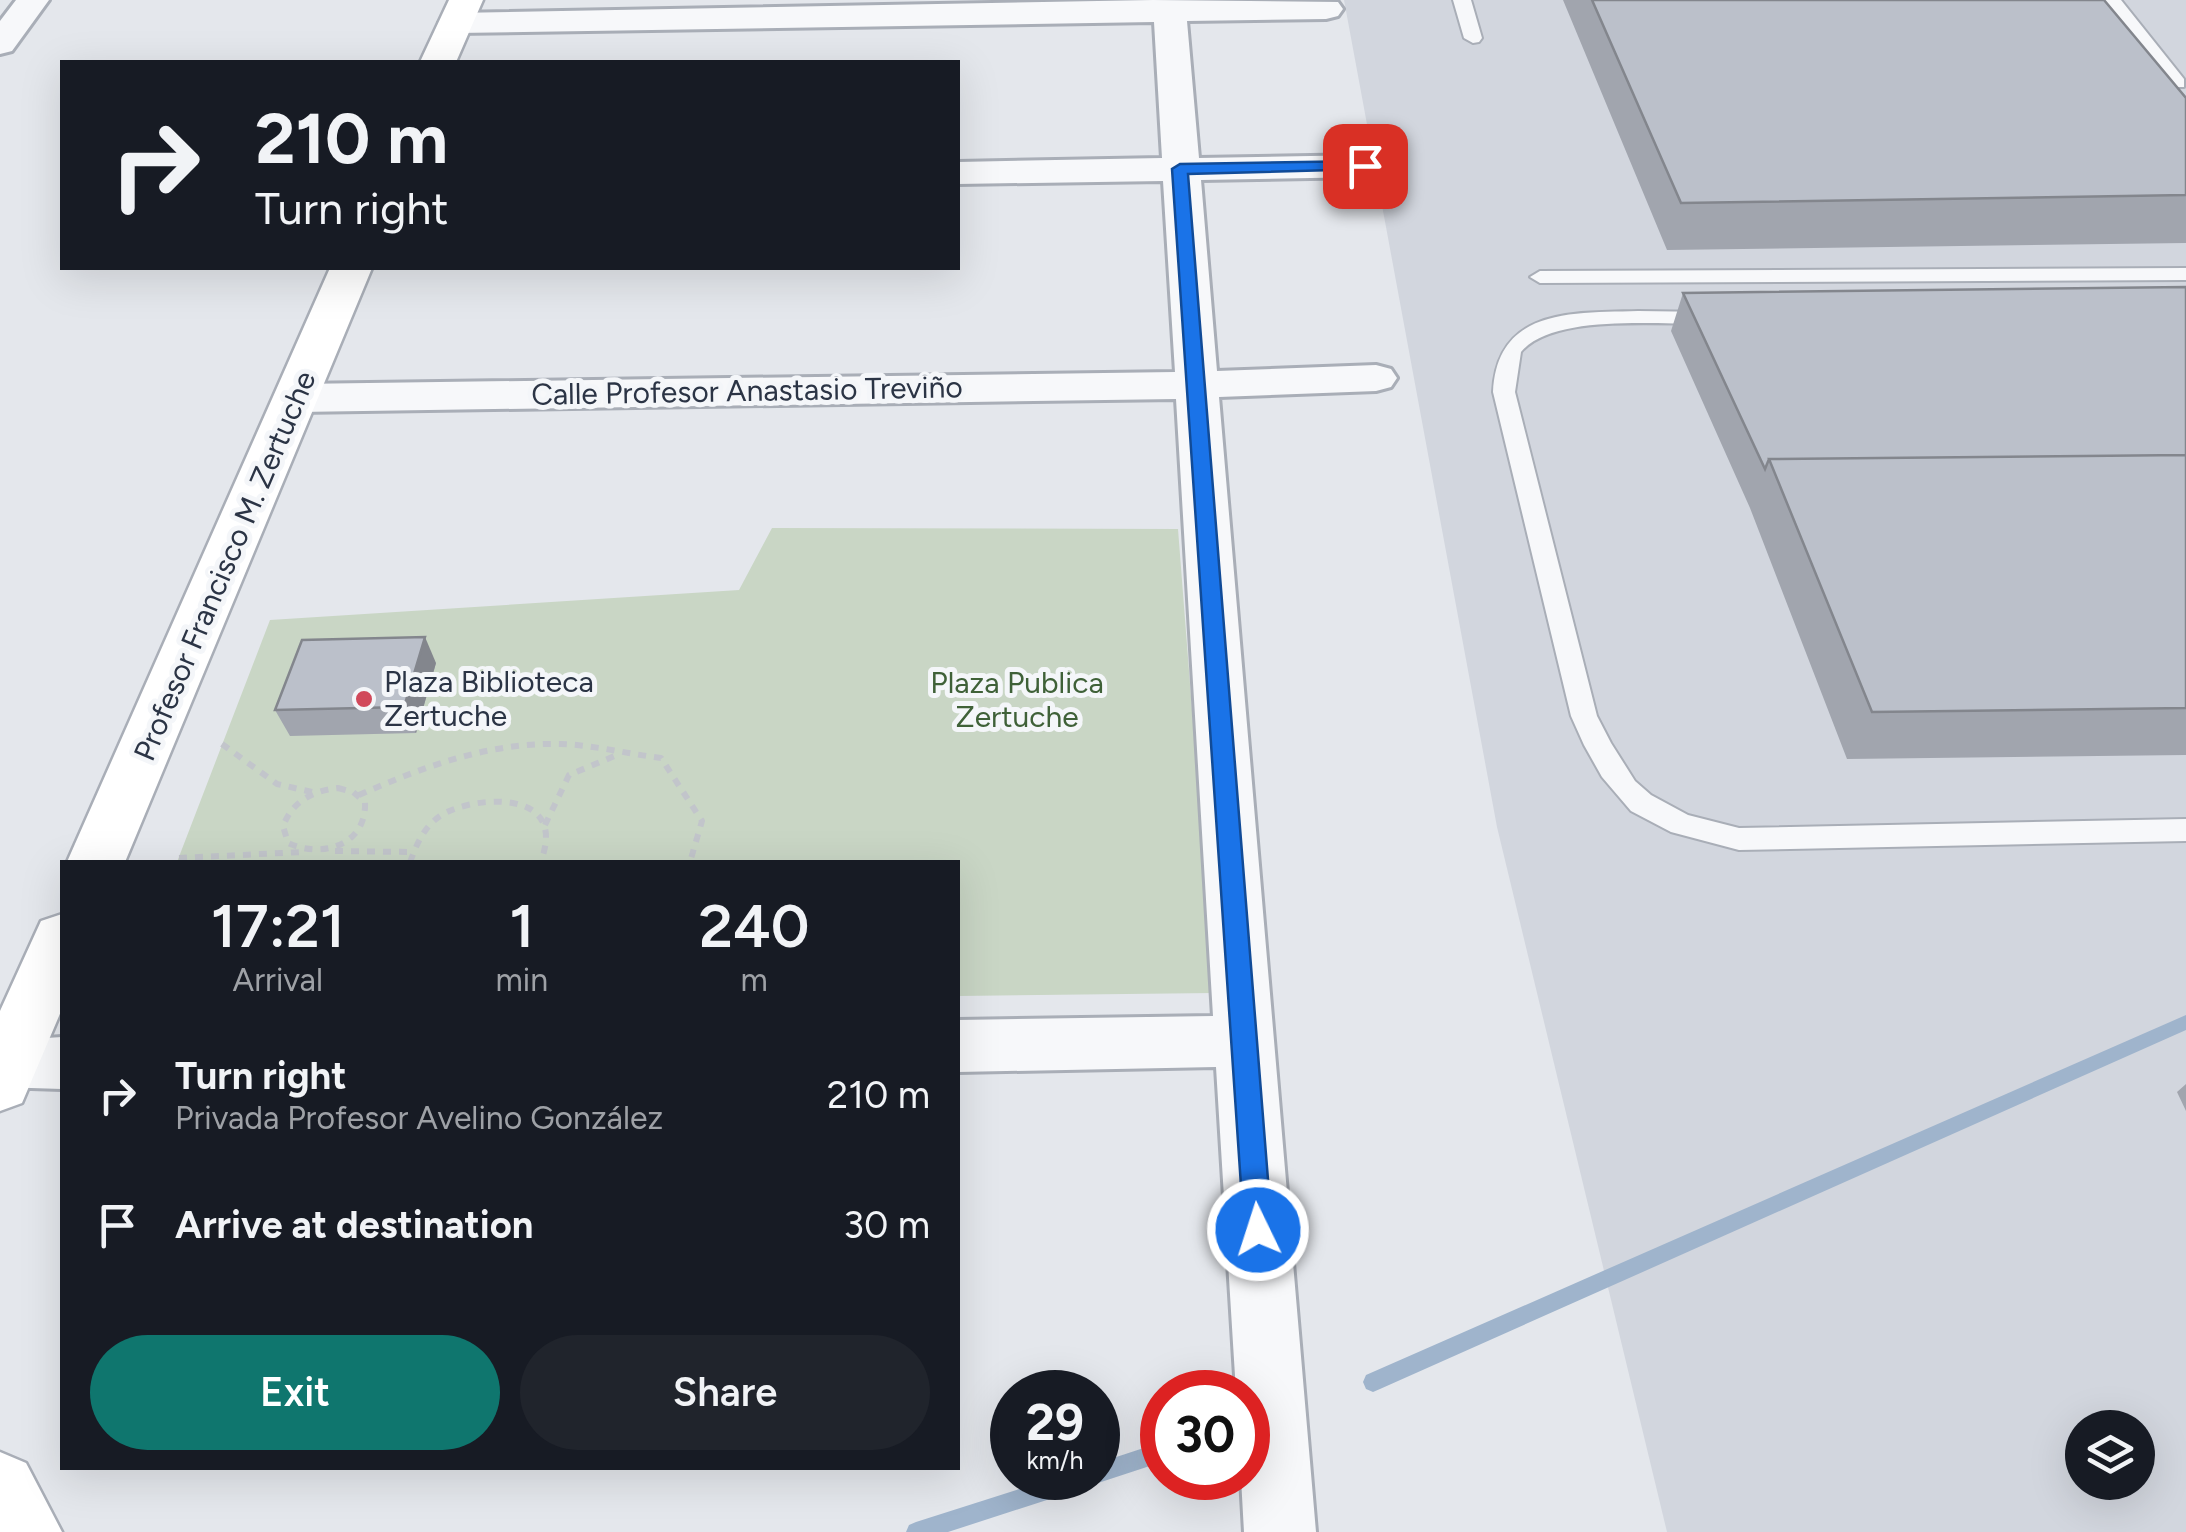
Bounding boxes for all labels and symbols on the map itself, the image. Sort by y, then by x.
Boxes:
pin [1323,124,1408,209]
street label: Profesor Francisco M. Zertuche [126,365,324,766]
street label: Calle Profesor Anastasio Treviño [531,368,963,413]
place label: Plaza Biblioteca Zertuche [384,663,594,734]
park label: Plaza Publica Zertuche [930,664,1104,735]
marker: Plaza Biblioteca Zertuche [353,688,375,710]
position arrow [1206,1178,1310,1282]
speed limit sign: 30 [1140,1370,1270,1500]

